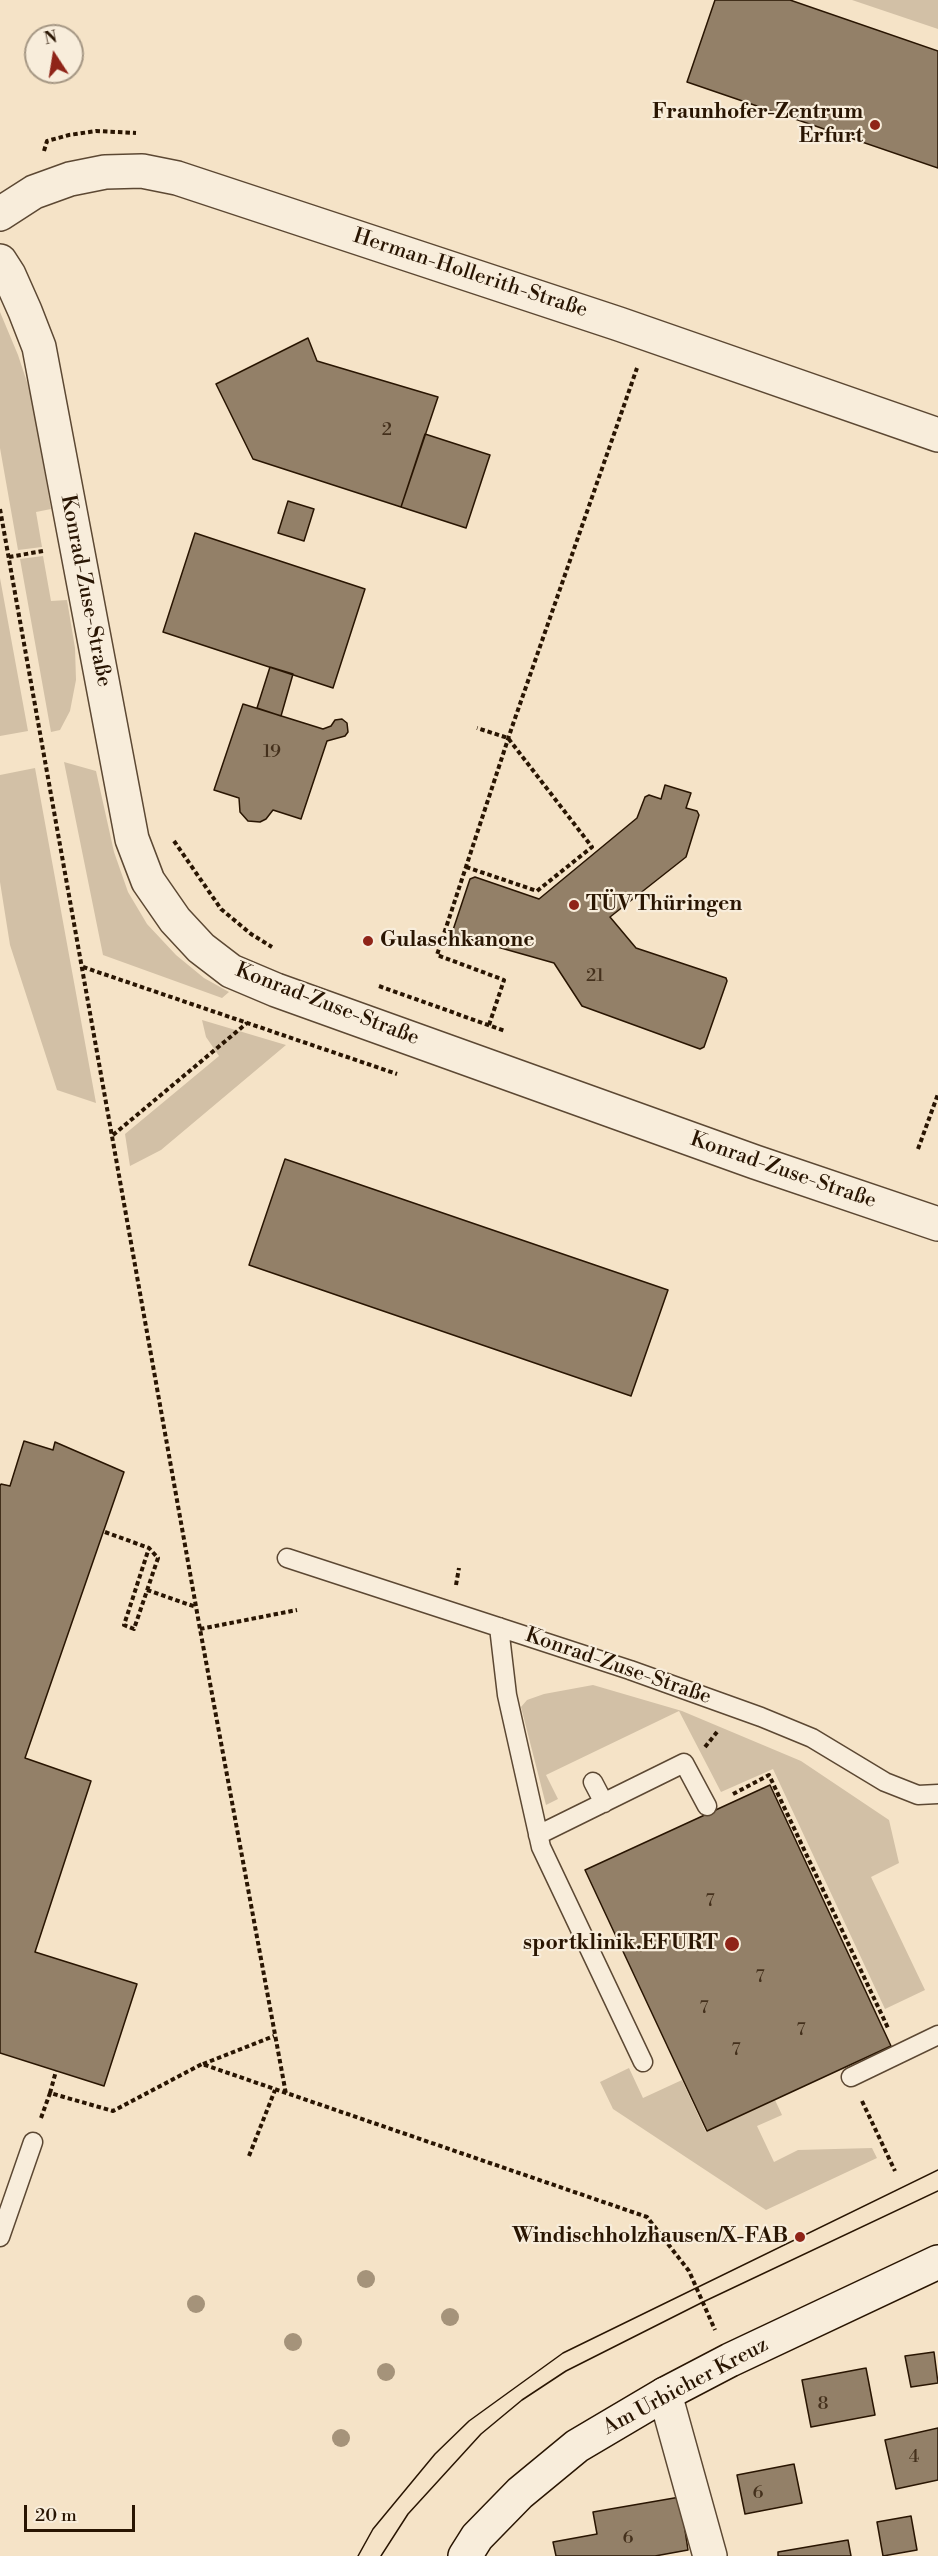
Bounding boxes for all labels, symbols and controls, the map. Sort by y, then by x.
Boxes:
north arrow [24,24,84,84]
text: N [42,27,59,49]
place label: Fraunhofer-Zentrum Erfurt [652,100,863,150]
marker: Fraunhofer-Zentrum Erfurt [868,118,882,132]
street label: Herman-Hollerith-Straße [350,224,590,324]
house number: 2 [382,420,392,442]
street label: Konrad-Zuse-Straße [54,493,116,689]
house number: 19 [263,742,281,764]
place label: TÜV Thüringen [586,892,742,918]
marker: TÜV Thüringen [567,898,581,912]
place label: Gulaschkanone [380,928,534,954]
marker: Gulaschkanone [361,934,375,948]
street label: Konrad-Zuse-Straße [232,958,422,1052]
house number: 21 [586,966,604,988]
street label: Konrad-Zuse-Straße [687,1127,879,1215]
street label: Konrad-Zuse-Straße [522,1623,714,1711]
house number: 7 [705,1891,715,1913]
place label: sportklinik.EFURT [523,1931,718,1957]
marker: sportklinik.EFURT [723,1935,741,1953]
house number: 7 [755,1967,765,1989]
house number: 7 [699,1998,709,2020]
house number: 7 [796,2020,806,2042]
house number: 7 [731,2040,741,2062]
place label: Windischholzhausen/X-FAB [512,2224,788,2250]
marker: Windischholzhausen/X-FAB [793,2230,807,2244]
street label: Am Urbicher Kreuz [599,2333,773,2441]
house number: 8 [817,2394,829,2416]
house number: 4 [909,2447,919,2469]
house number: 6 [753,2483,763,2505]
scale bar [27,2493,138,2531]
text: 20 m [35,2504,77,2527]
house number: 6 [623,2528,633,2550]

